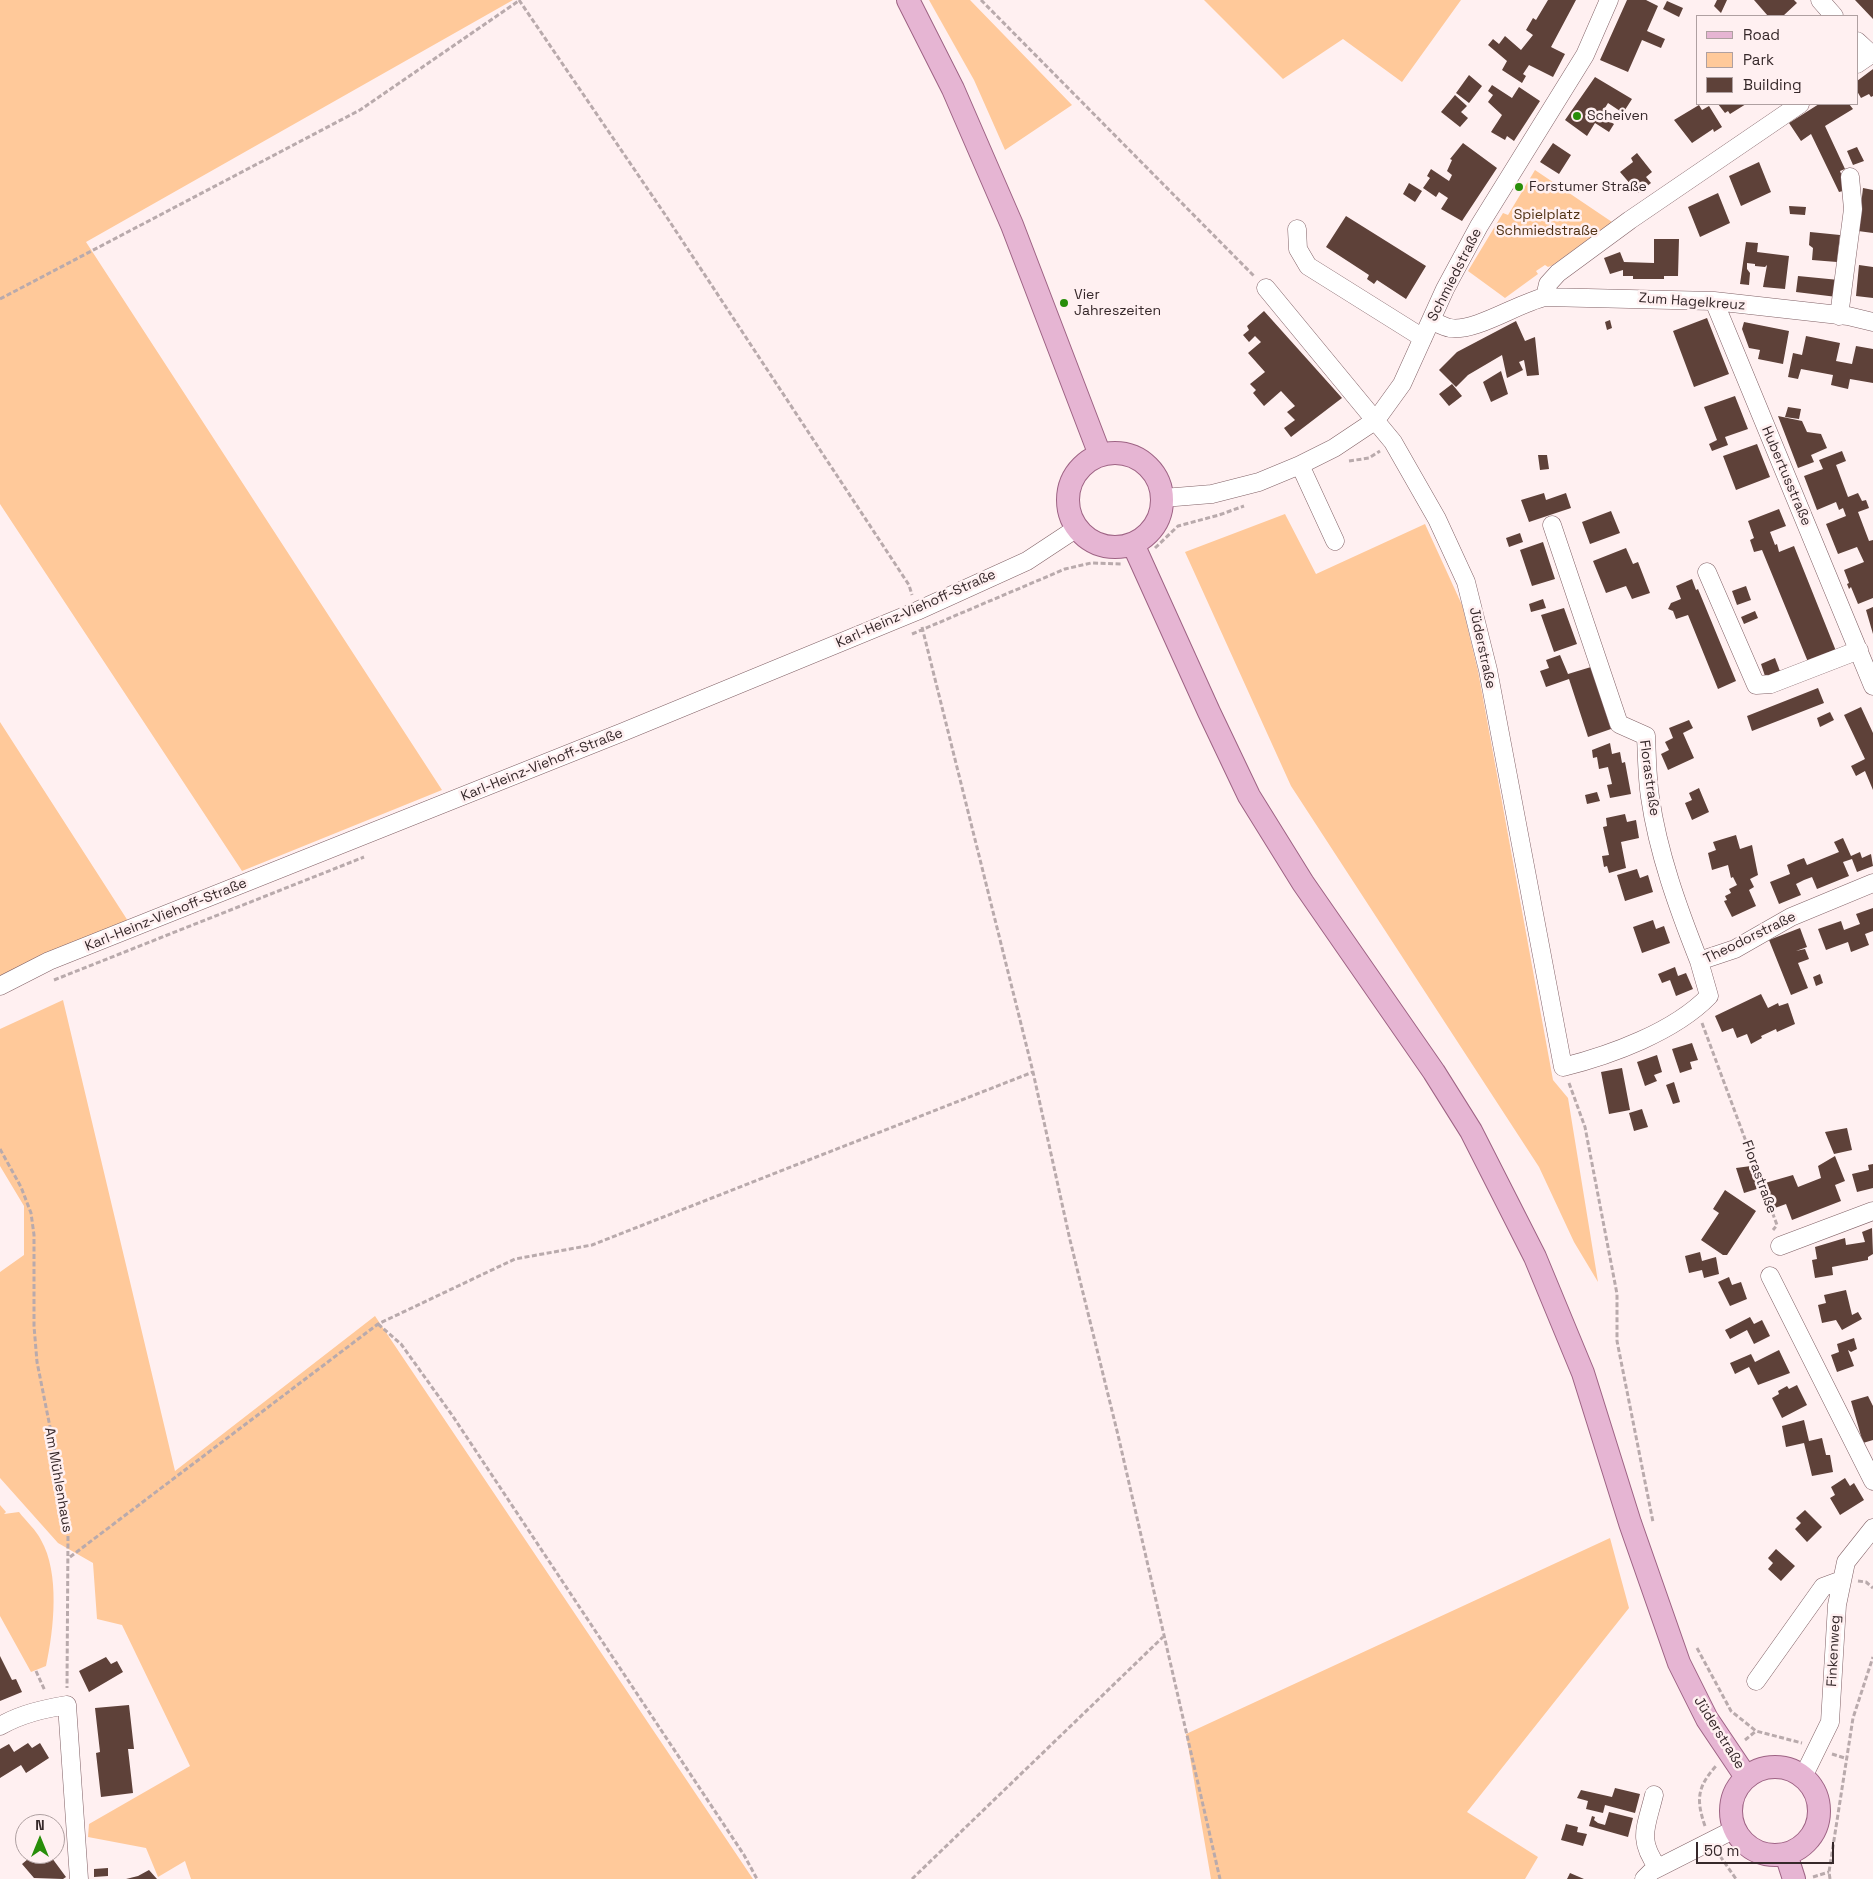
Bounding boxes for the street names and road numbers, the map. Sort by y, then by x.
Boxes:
street label: Schmiedstraße [1424,226,1486,324]
street label: Zum Hagelkreuz [1638,290,1746,314]
street label: Hubertusstraße [1757,424,1815,528]
street label: Karl-Heinz-Viehoff-Straße [834,566,998,652]
street label: Jüderstraße [1465,606,1499,690]
street label: Karl-Heinz-Viehoff-Straße [459,725,625,805]
street label: Florastraße [1635,739,1663,817]
street label: Karl-Heinz-Viehoff-Straße [83,875,249,955]
street label: Theodorstraße [1701,908,1799,968]
street label: Florastraße [1738,1138,1780,1216]
street label: Am Mühlenhaus [40,1426,76,1534]
street label: Finkenweg [1824,1615,1844,1687]
street label: Jüderstraße [1690,1693,1748,1773]

